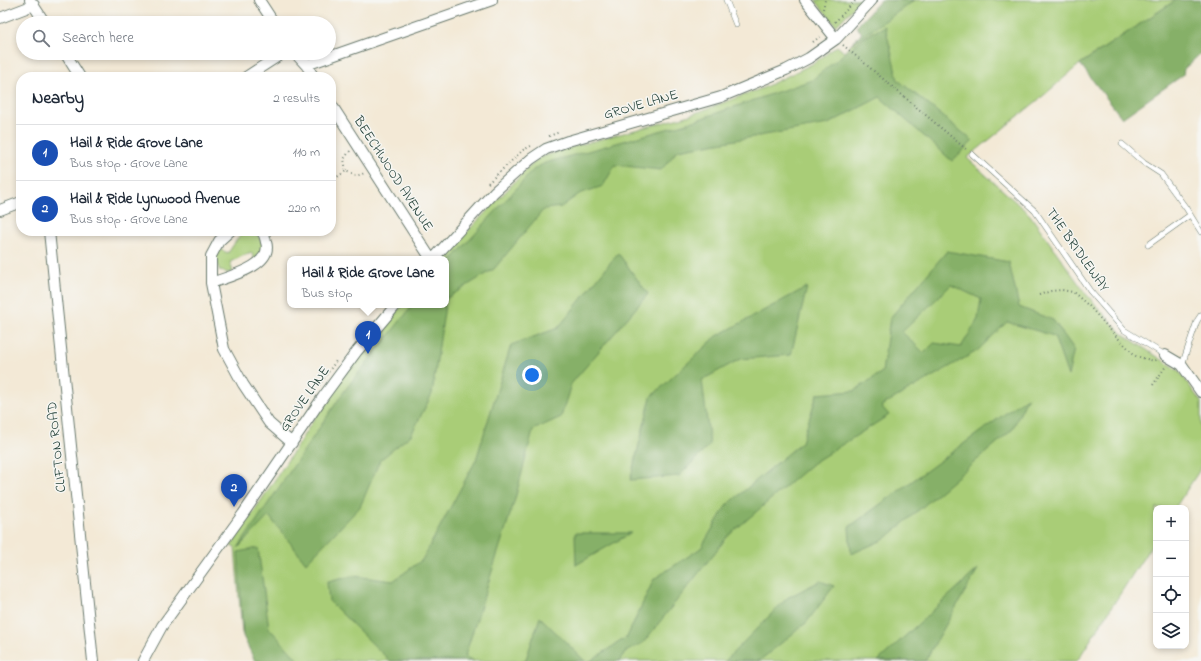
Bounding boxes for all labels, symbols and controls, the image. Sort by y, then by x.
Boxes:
search box [16,16,336,60]
icon: search [30,27,52,49]
text: Search here [62,27,134,49]
street label: GROVE LANE [601,84,681,126]
text: Nearby [32,86,84,111]
text: 2 results [273,89,320,108]
street label: BEECHWOOD AVENUE [347,111,438,236]
text: Hail & Ride Grove Lane [70,132,203,154]
text: 1 [43,143,47,162]
text: 110 m [293,143,320,162]
text: Bus stop · Grove Lane [70,154,188,173]
text: Hail & Ride Lynwood Avenue [70,188,240,210]
text: 2 [42,199,48,218]
text: 220 m [288,199,320,218]
street label: THE BRIDLEWAY [1040,204,1114,297]
text: Bus stop · Grove Lane [70,210,188,229]
popup [287,256,449,308]
text: Hail & Ride Grove Lane [302,262,434,284]
text: Bus stop [302,284,353,303]
pin: 1 [355,321,381,354]
street label: GROVE LANE [275,362,335,436]
your location [522,365,542,385]
street label: CLIFTON ROAD [42,400,72,494]
pin: 2 [221,474,247,507]
map controls [1153,505,1189,649]
button: + [1153,505,1189,541]
button: − [1153,541,1189,577]
button: locate [1153,577,1189,613]
button: layers [1153,613,1189,649]

